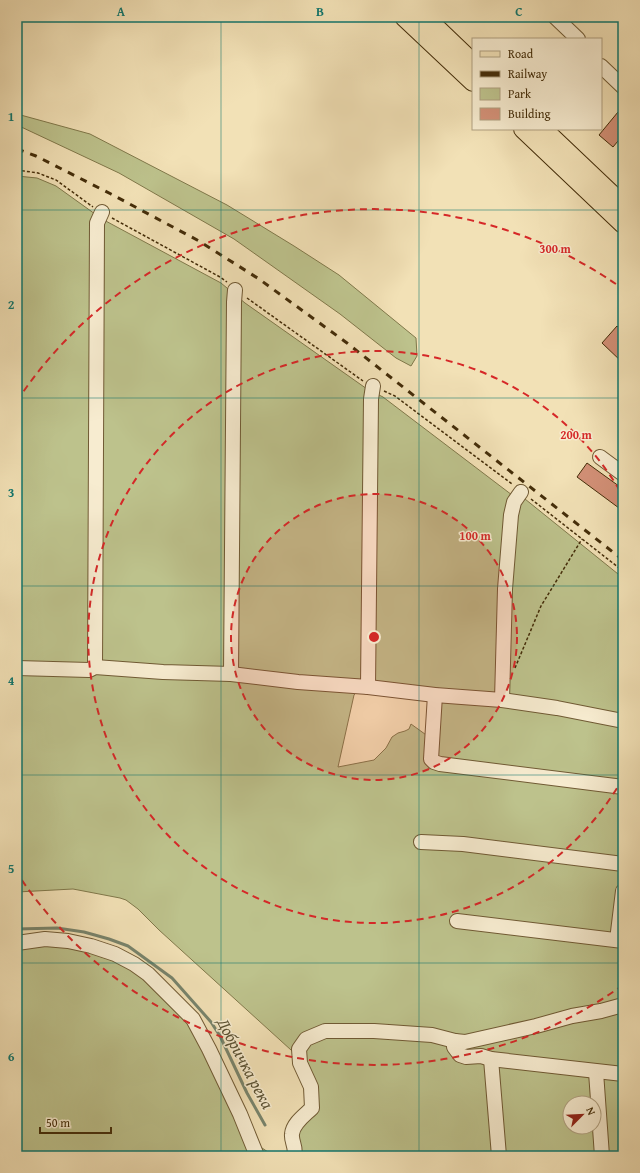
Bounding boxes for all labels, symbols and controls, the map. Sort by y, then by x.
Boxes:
text: A [117,2,126,21]
text: B [316,2,324,21]
text: C [515,2,523,21]
legend [472,38,602,130]
text: Road [508,45,534,62]
text: Railway [508,65,547,82]
text: Park [508,85,532,102]
text: Building [508,105,551,122]
text: 1 [8,107,14,126]
text: 300 m [539,240,572,257]
text: 2 [8,295,15,314]
text: 200 m [560,426,593,443]
text: 3 [8,483,14,502]
text: 100 m [459,527,492,544]
centre of rings [367,630,381,644]
text: 4 [8,671,15,690]
text: 5 [8,859,15,878]
water label: Добричка река [211,1012,281,1113]
text: 6 [8,1047,15,1066]
north arrow [562,1095,602,1135]
text: N [582,1104,600,1118]
scale bar [40,1109,111,1135]
text: 50 m [46,1114,70,1131]

